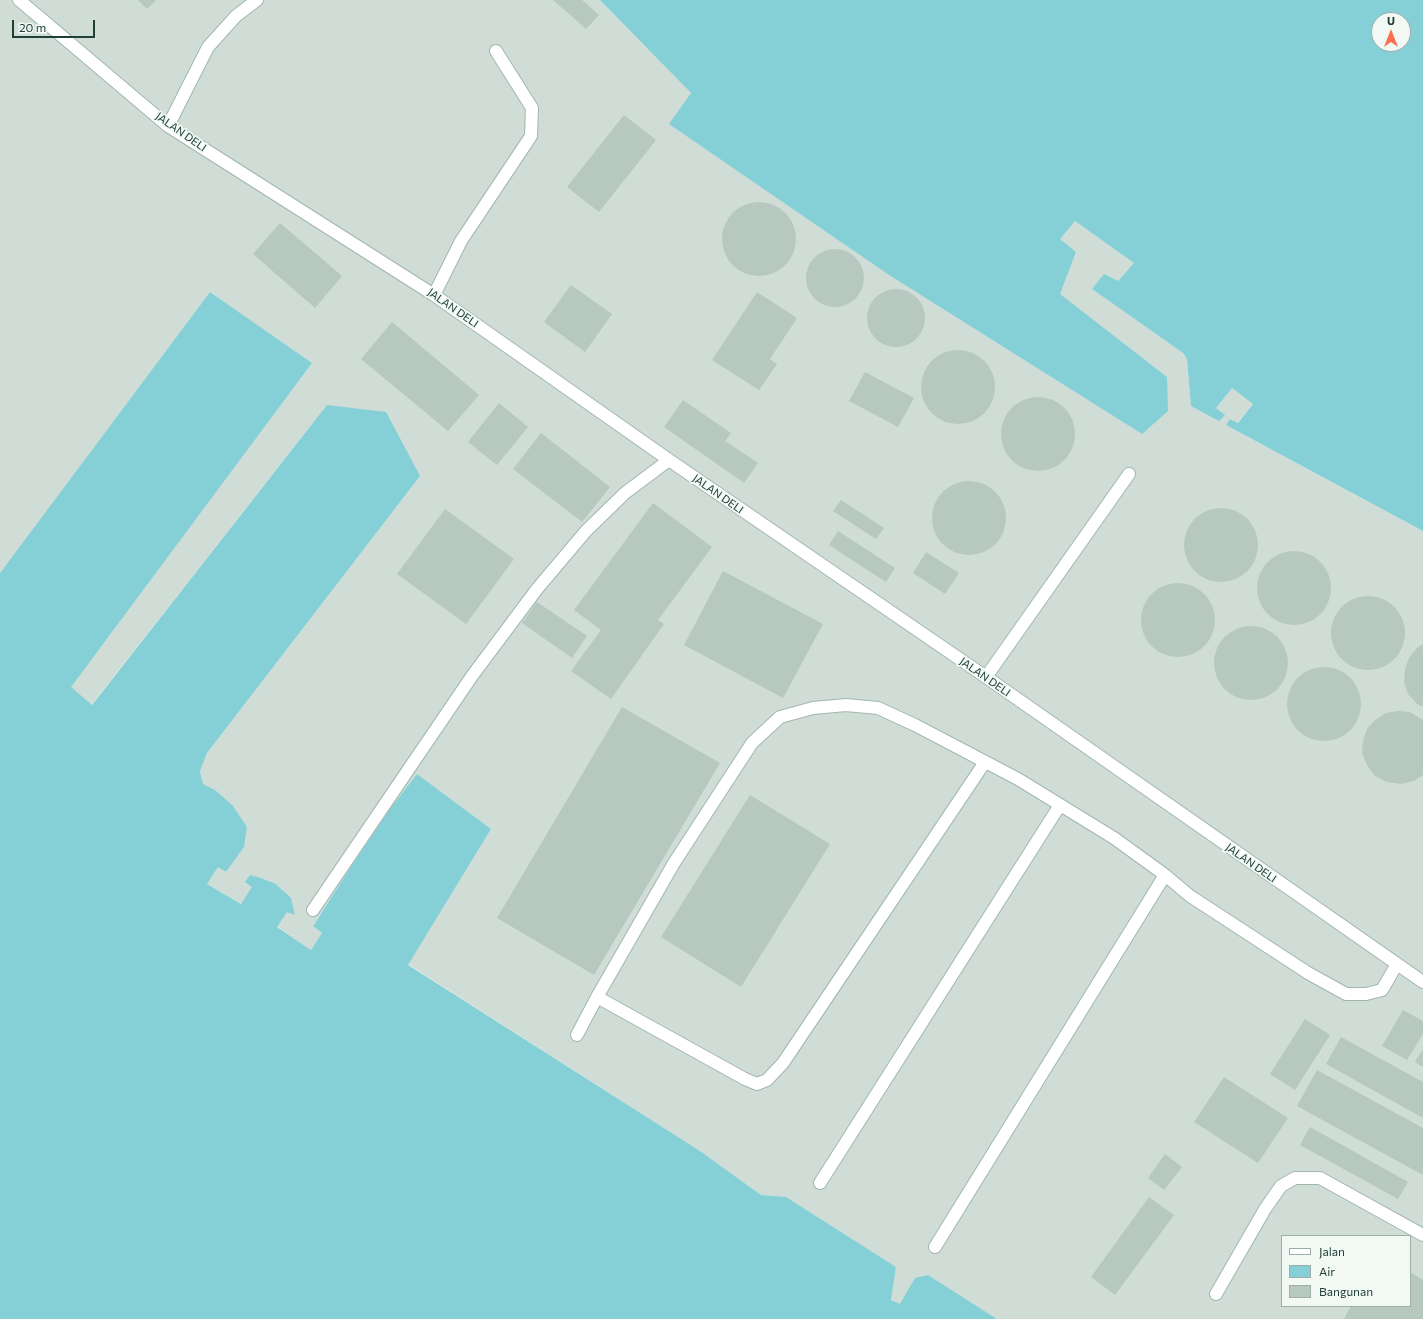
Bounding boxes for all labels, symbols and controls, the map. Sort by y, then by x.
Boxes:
scale bar [14,12,97,38]
north arrow [1371,12,1411,52]
text: U [1387,14,1395,27]
text: 20 m [19,20,46,34]
street label: JALAN DELI [153,110,209,154]
street label: JALAN DELI [425,286,481,330]
street label: JALAN DELI [690,472,746,516]
street label: JALAN DELI [957,655,1013,699]
street label: JALAN DELI [1223,841,1279,885]
legend [1281,1235,1411,1307]
text: Jalan [1319,1244,1345,1258]
text: Air [1319,1264,1335,1278]
text: Bangunan [1319,1284,1373,1298]

